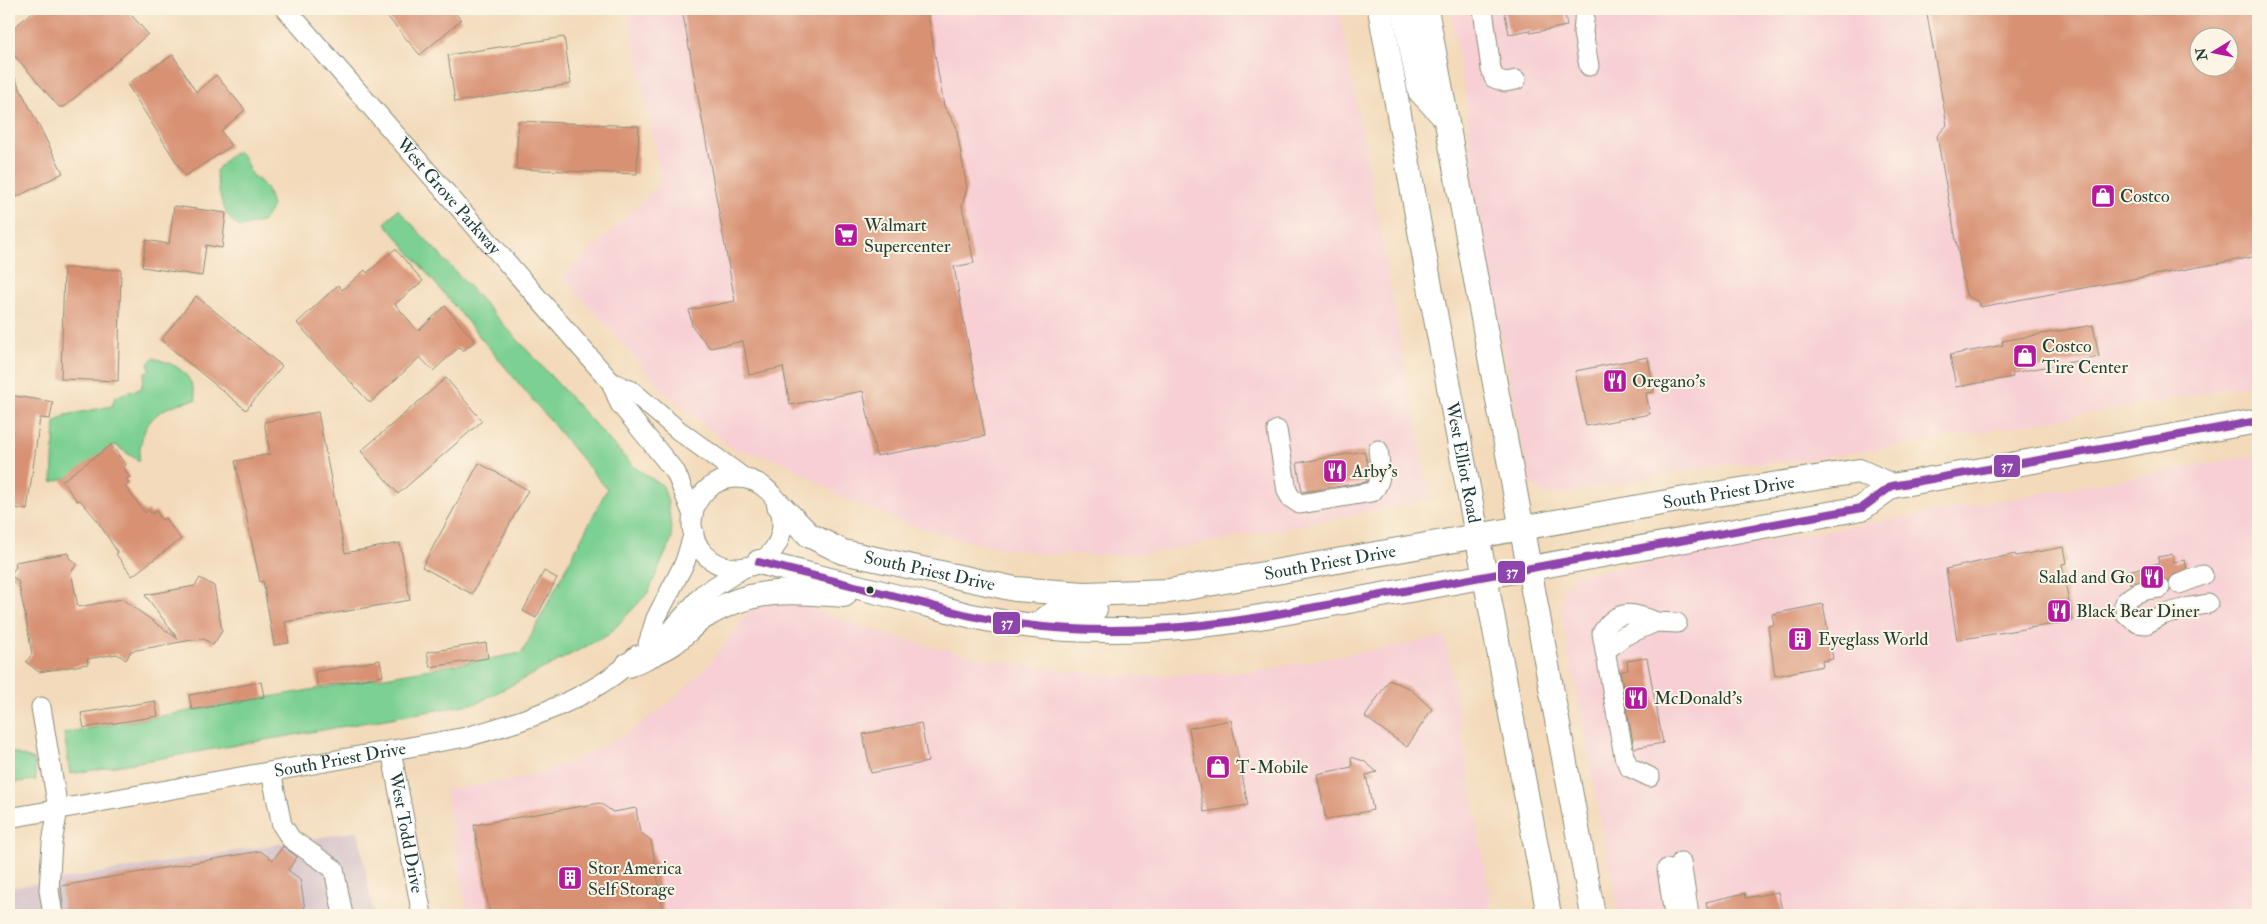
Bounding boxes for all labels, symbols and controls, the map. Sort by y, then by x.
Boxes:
north arrow [2190,28,2240,78]
text: N [2192,46,2211,63]
street label: West Grove Parkway [391,132,507,260]
shop icon: Costco [2090,183,2116,209]
place label: Costco [2120,185,2170,208]
place label: Walmart Supercenter [863,214,951,258]
supermarket icon: Walmart Supercenter [833,222,859,248]
place label: Costco Tire Center [2042,335,2128,379]
shop icon: Costco Tire Center [2012,343,2038,369]
restaurant icon: Oregano's [1602,368,1628,394]
place label: Oregano's [1632,370,1705,393]
street label: West Elliot Road [1440,399,1486,525]
line badge: 37 [1993,454,2021,478]
text: 37 [2001,457,2013,474]
restaurant icon: Arby's [1322,458,1348,484]
place label: Arby's [1351,460,1398,483]
street label: South Priest Drive [1661,470,1797,514]
street label: South Priest Drive [1262,539,1398,585]
street label: South Priest Drive [862,545,998,596]
line badge: 37 [1497,560,1526,584]
text: 37 [1506,563,1518,580]
restaurant icon: Salad and Go [2139,564,2165,590]
place label: Salad and Go [2039,566,2134,589]
unlabelled marker [865,585,875,595]
restaurant icon: Black Bear Diner [2046,598,2072,624]
place label: Black Bear Diner [2076,600,2200,623]
line badge: 37 [992,611,1021,635]
text: 37 [1001,614,1013,631]
building icon: Eyeglass World [1787,626,1813,652]
place label: Eyeglass World [1818,628,1929,651]
restaurant icon: McDonald's [1623,685,1649,711]
place label: McDonald's [1654,687,1742,710]
street label: South Priest Drive [272,736,408,782]
shop icon: T-Mobile [1205,754,1231,780]
place label: T-Mobile [1236,756,1309,779]
street label: West Todd Drive [384,769,429,895]
place label: Stor America Self Storage [588,857,682,901]
building icon: Stor America Self Storage [557,865,583,891]

